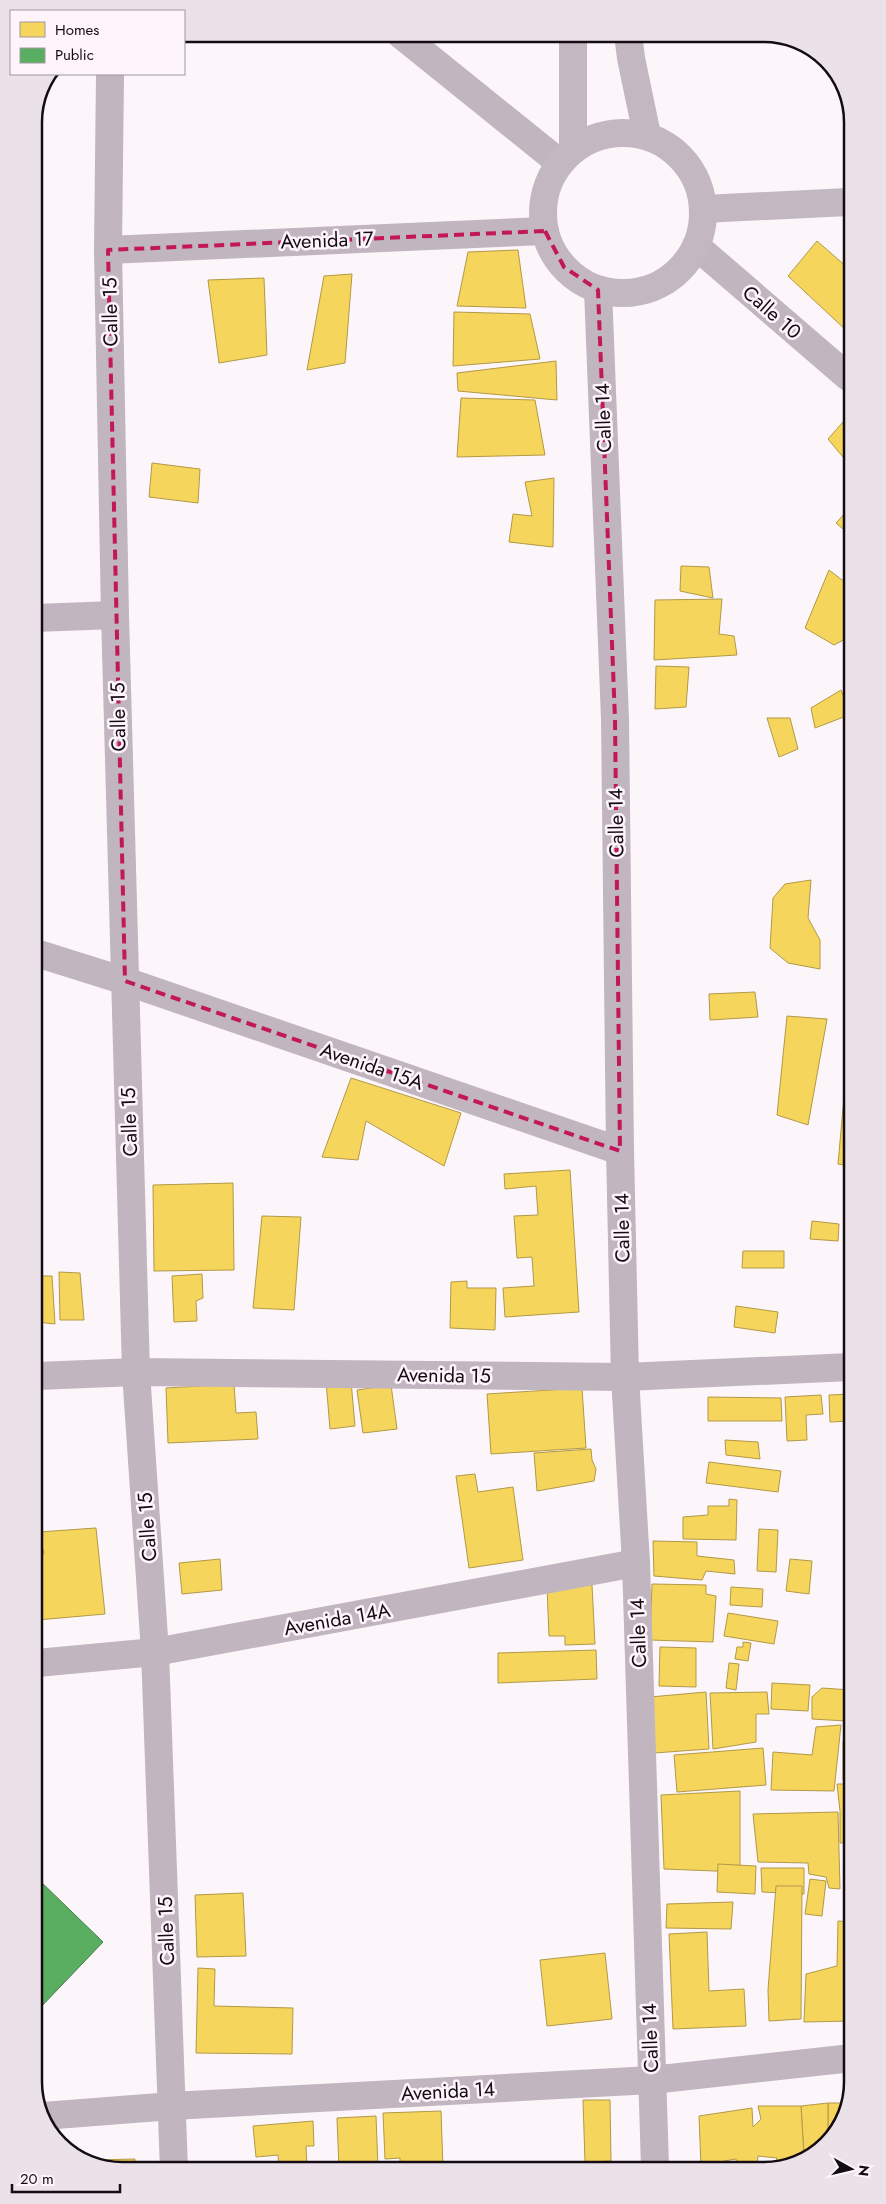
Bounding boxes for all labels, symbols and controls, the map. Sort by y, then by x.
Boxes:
legend [10,10,185,75]
text: Homes [55,19,99,41]
text: Public [55,44,94,66]
street label: Avenida 17 [280,224,375,257]
street label: Calle 15 [95,277,126,347]
street label: Calle 10 [736,279,808,346]
street label: Calle 14 [588,382,619,453]
street label: Calle 15 [103,682,134,752]
street label: Calle 14 [601,788,632,858]
street label: Avenida 15A [316,1035,428,1098]
street label: Calle 15 [114,1087,145,1157]
street label: Calle 14 [607,1193,638,1263]
street label: Avenida 15 [397,1360,491,1391]
street label: Calle 15 [131,1491,164,1562]
street label: Avenida 14A [282,1596,393,1643]
street label: Calle 14 [623,1597,654,1668]
street label: Calle 15 [151,1896,182,1966]
street label: Calle 14 [635,2002,666,2073]
street label: Avenida 14 [400,2075,496,2108]
north arrow [826,2144,876,2194]
scale bar [12,2162,120,2194]
text: N [853,2164,875,2178]
text: 20 m [20,2168,54,2190]

